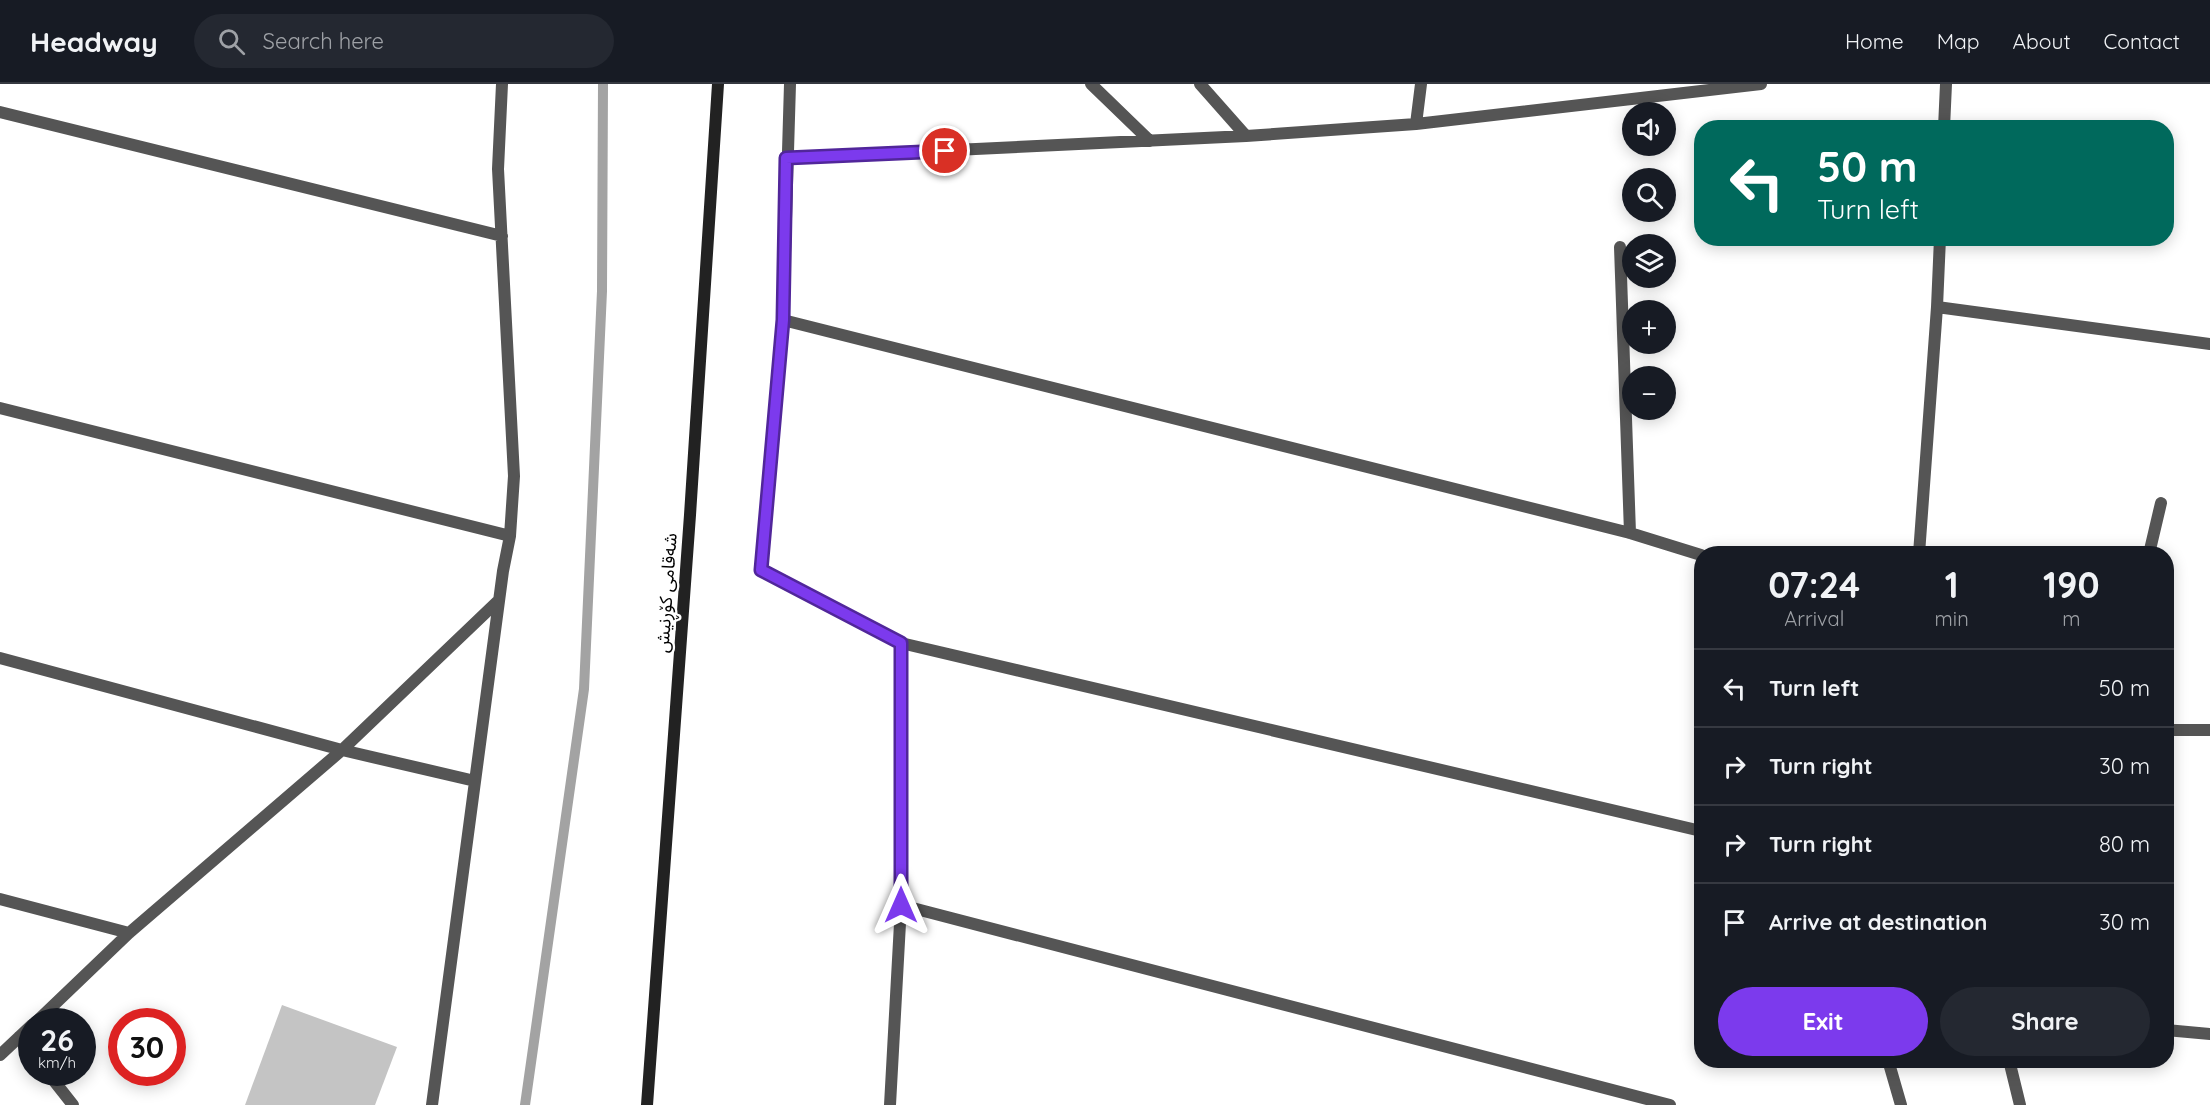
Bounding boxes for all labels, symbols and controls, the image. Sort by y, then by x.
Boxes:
search box [194,14,614,68]
text: Headway [30,24,158,59]
icon: search [215,25,248,58]
text: Search here [263,27,384,55]
text: Home [1845,28,1904,54]
text: Map [1937,28,1980,54]
text: About [2013,28,2071,54]
text: Contact [2104,28,2180,54]
map controls [1622,102,1676,420]
button: sound [1622,102,1676,156]
pin [919,125,970,176]
icon: arrive [928,134,961,167]
text: 50 m [1817,140,1917,193]
icon: left [1718,144,1796,222]
button: search [1622,168,1676,222]
text: Turn left [1817,192,1919,226]
button: layers [1622,234,1676,288]
button: + [1622,300,1676,354]
button: − [1622,366,1676,420]
street label: شەقامی کۆڕنیش [650,532,686,654]
text: 07:24 [1768,562,1860,607]
text: 1 [1945,562,1959,607]
text: 190 [2043,562,2100,607]
text: Arrival [1784,606,1844,631]
text: min [1935,606,1969,631]
text: m [2062,606,2080,631]
icon: left [1718,672,1751,705]
text: Turn left [1769,674,1859,702]
text: 50 m [2099,674,2150,702]
icon: right [1718,750,1751,783]
text: Turn right [1769,752,1873,780]
text: 30 m [2099,752,2150,780]
icon: right [1718,828,1751,861]
text: Turn right [1769,830,1873,858]
text: 80 m [2099,830,2150,858]
position arrow [869,873,933,937]
icon: arrive [1718,906,1751,939]
text: Arrive at destination [1769,908,1987,936]
text: 30 m [2099,908,2150,936]
button: Exit [1718,987,1928,1056]
button: Share [1940,987,2150,1056]
speed limit sign: 30 [108,1008,186,1086]
text: 26 [40,1021,74,1059]
text: km/h [38,1053,76,1072]

